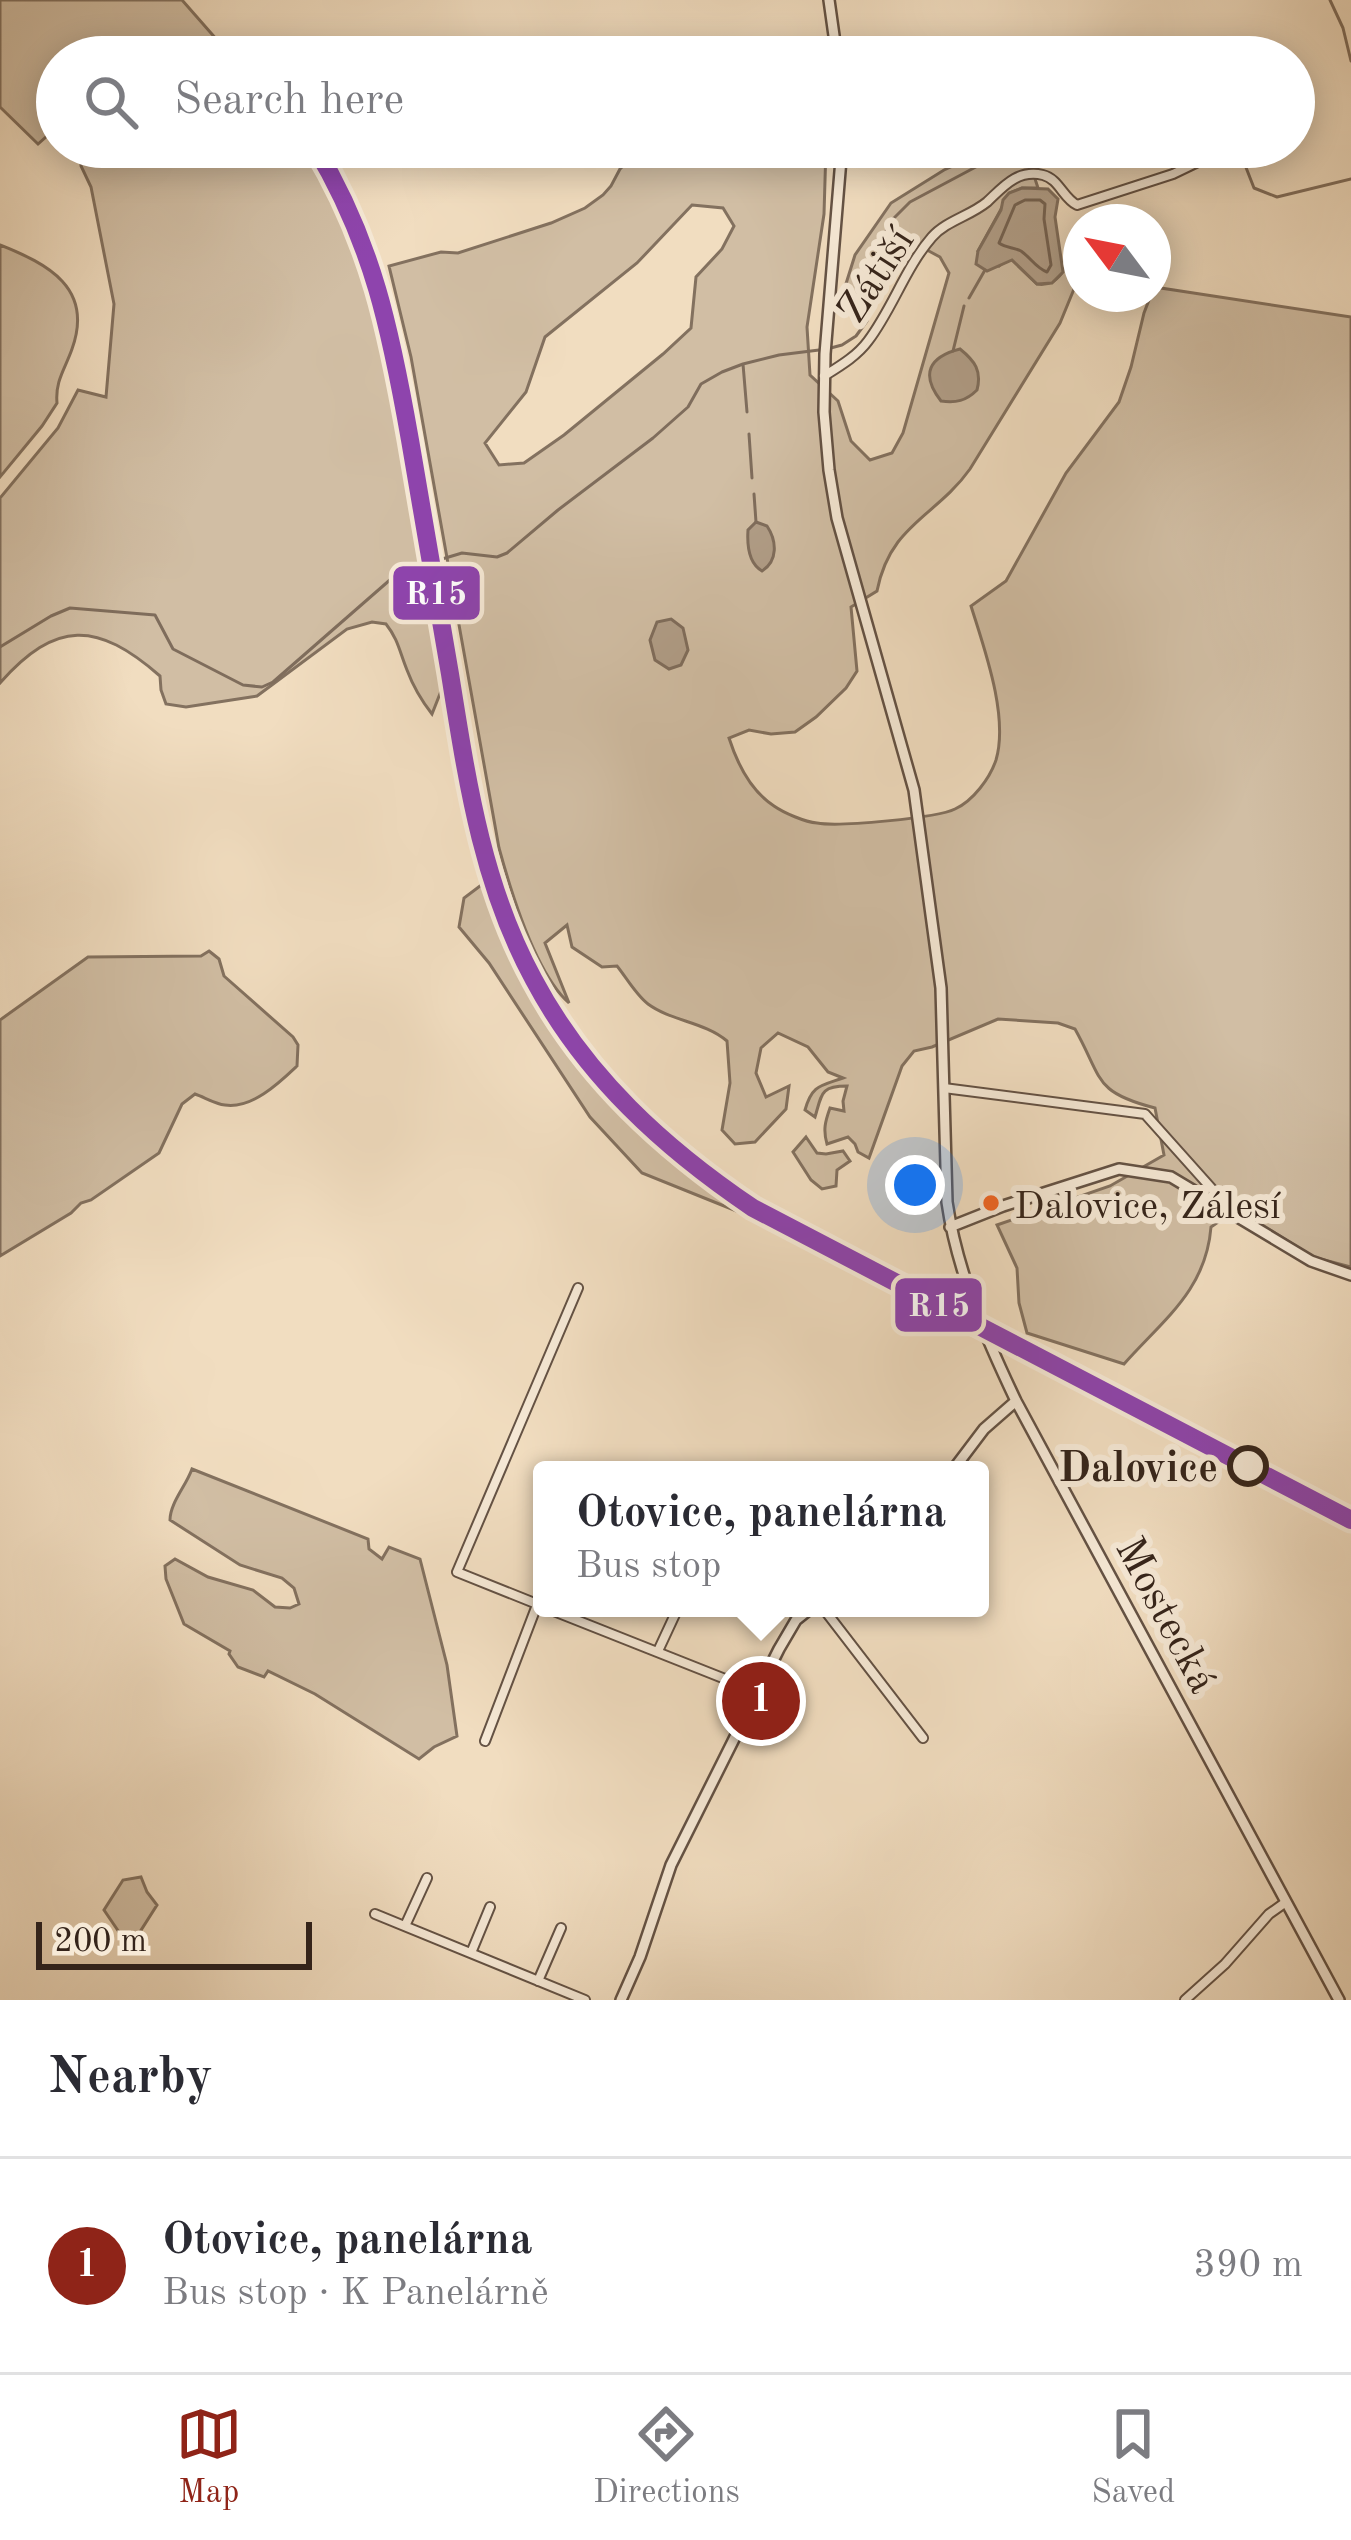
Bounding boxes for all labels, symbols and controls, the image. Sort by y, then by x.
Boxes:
search box [36,36,1315,168]
icon: search [78,69,144,135]
text: Search here [174,79,404,124]
north arrow [1063,204,1171,312]
street label: Zátiší [831,221,924,331]
line badge: R15 [391,564,482,622]
text: R15 [405,579,467,612]
your location [885,1155,945,1215]
place label: Dalovice, Zálesí [1014,1188,1281,1227]
marker: Dalovice, Zálesí [980,1192,1002,1214]
line badge: R15 [893,1276,984,1334]
text: R15 [908,1291,970,1324]
marker: Dalovice [1229,1447,1267,1485]
place label: Dalovice [1058,1449,1218,1491]
popup [533,1461,989,1617]
text: Otovice, panelárna [576,1492,946,1537]
street label: Mostecká [1106,1531,1223,1700]
text: Bus stop [576,1547,721,1586]
pin: 1 [722,1656,800,1746]
scale bar [36,1916,312,1969]
text: 200 m [54,1926,147,1959]
text: Nearby [48,2053,213,2104]
text: Otovice, panelárna [162,2219,533,2264]
text: 1 [76,2246,98,2285]
text: 390 m [1193,2246,1303,2285]
text: Bus stop · K Panelárně [162,2274,549,2313]
tab: Map [176,2401,242,2514]
tab: Directions [593,2401,740,2514]
tab: Saved [1091,2401,1175,2514]

